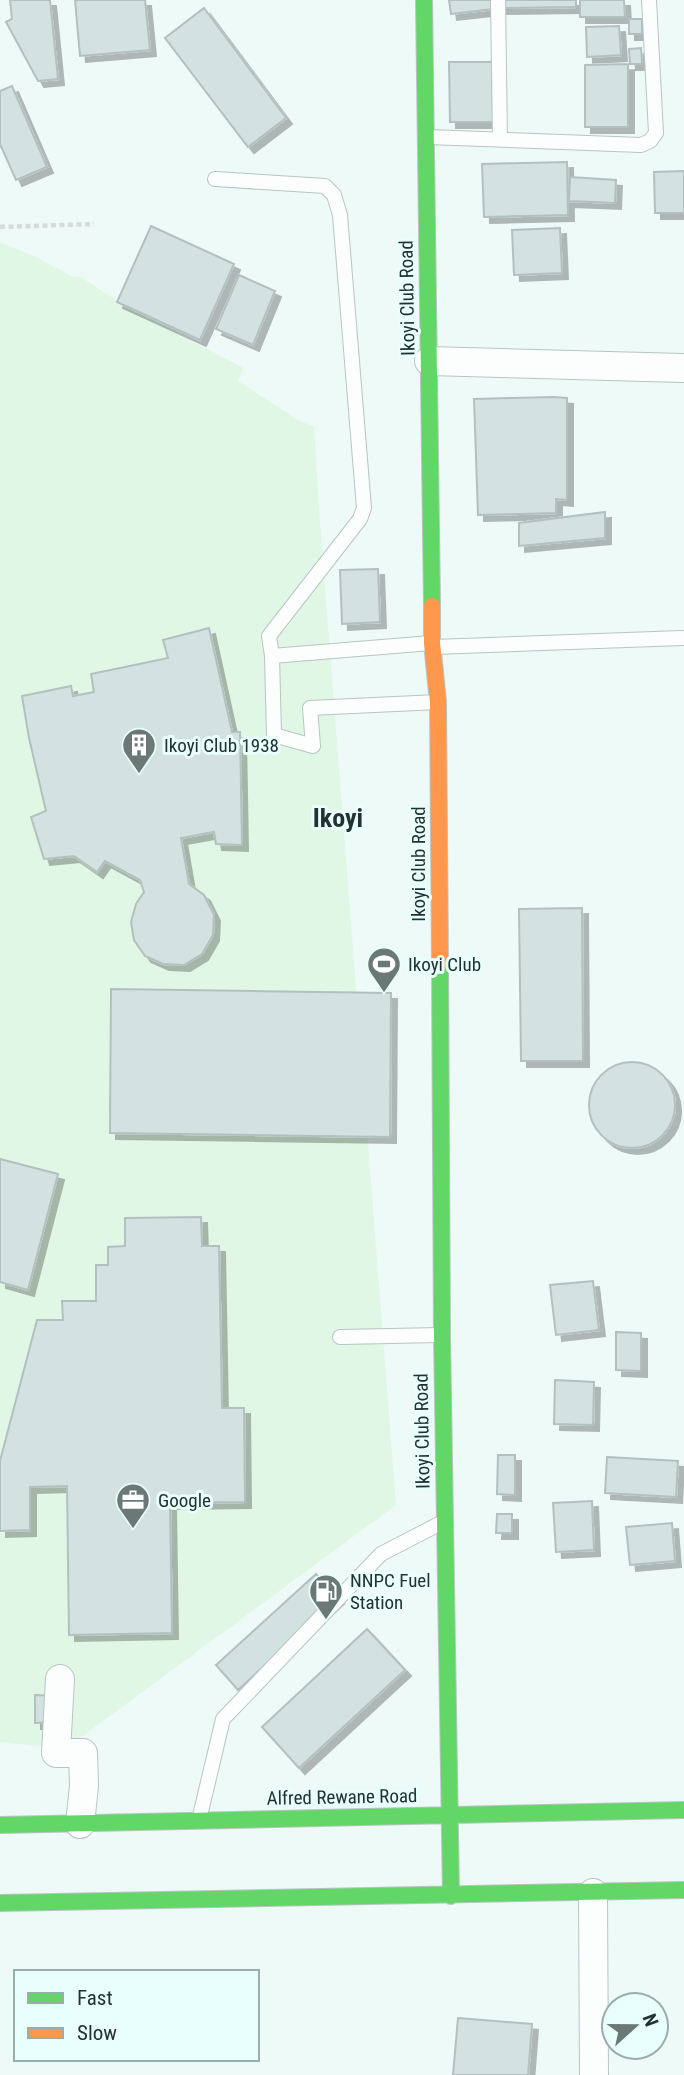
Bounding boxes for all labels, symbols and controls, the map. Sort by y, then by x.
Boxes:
street label: Ikoyi Club Road [394,240,420,356]
building icon: Ikoyi Club 1938 [120,726,158,775]
place label: Ikoyi Club 1938 [164,734,279,757]
district label: Ikoyi [313,803,363,833]
street label: Ikoyi Club Road [407,806,430,922]
sports icon: Ikoyi Club [365,945,403,994]
place label: Ikoyi Club [408,953,481,976]
street label: Ikoyi Club Road [409,1373,435,1489]
office icon: Google [114,1481,152,1530]
place label: Google [158,1489,211,1512]
place label: NNPC Fuel Station [350,1569,431,1614]
fuel station icon: NNPC Fuel Station [307,1572,345,1621]
street label: Alfred Rewane Road [266,1784,418,1810]
legend [14,1970,259,2061]
text: Fast [77,1986,113,2010]
north arrow [600,1991,670,2061]
text: N [638,2011,663,2030]
text: Slow [77,2021,117,2045]

